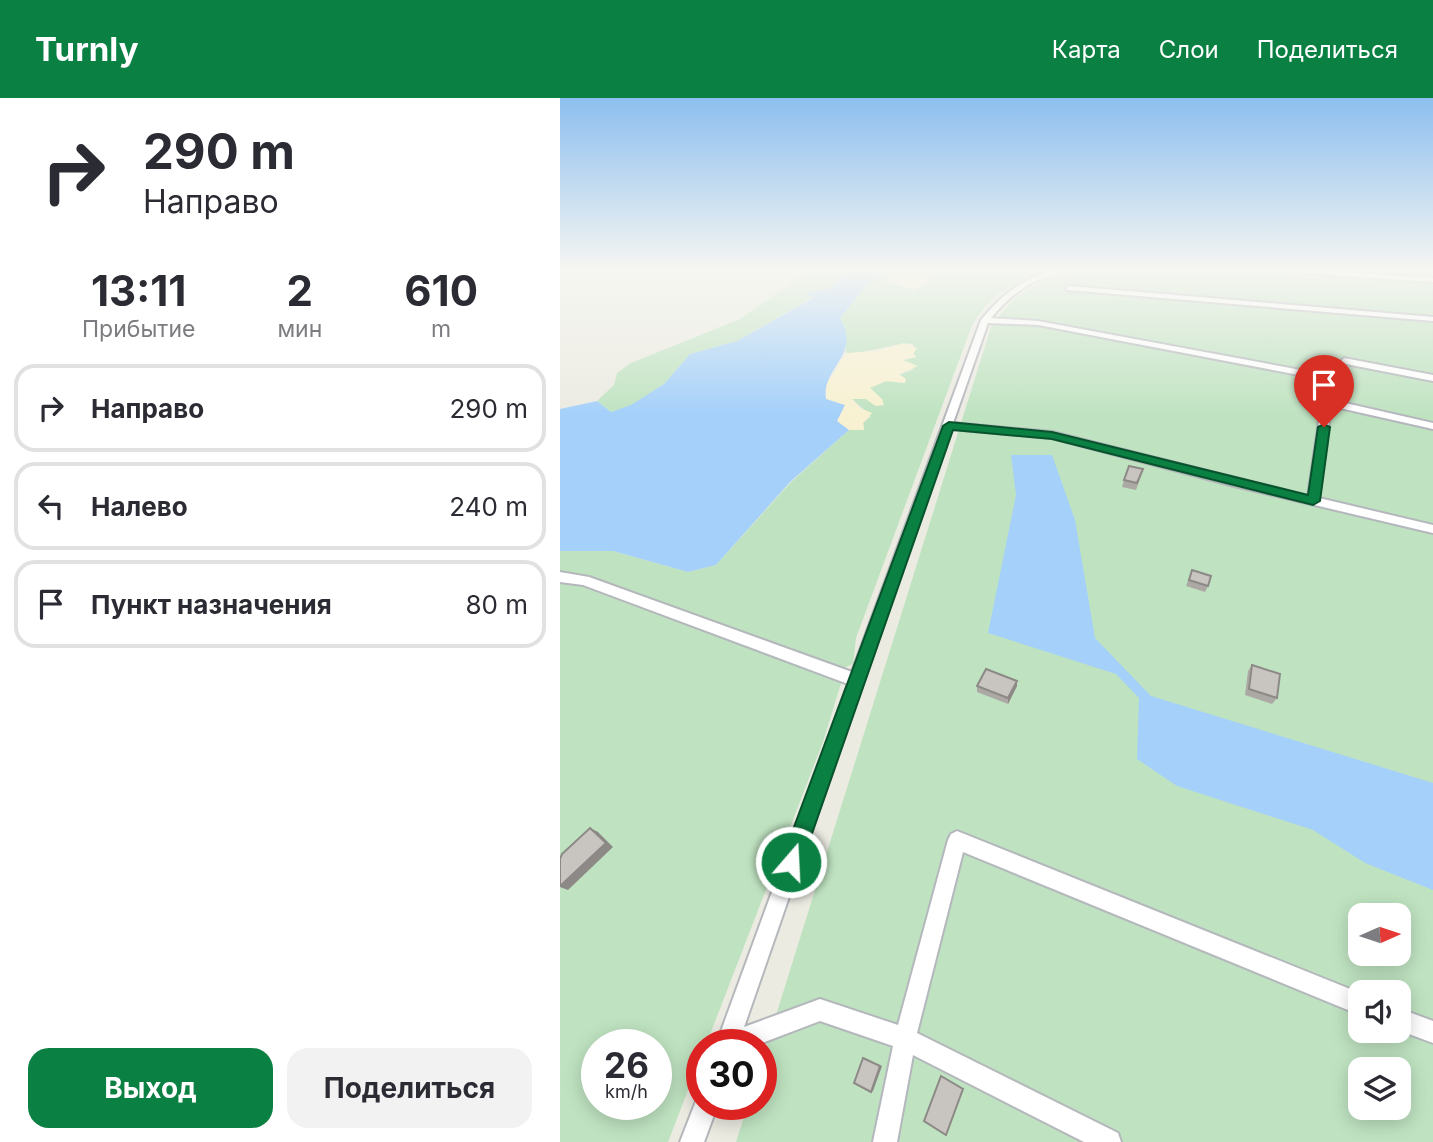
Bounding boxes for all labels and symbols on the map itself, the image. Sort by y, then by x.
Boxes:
pin [1294,355,1354,427]
position arrow [754,825,828,899]
north arrow [1348,903,1410,966]
speed limit sign: 30 [686,1029,777,1120]

